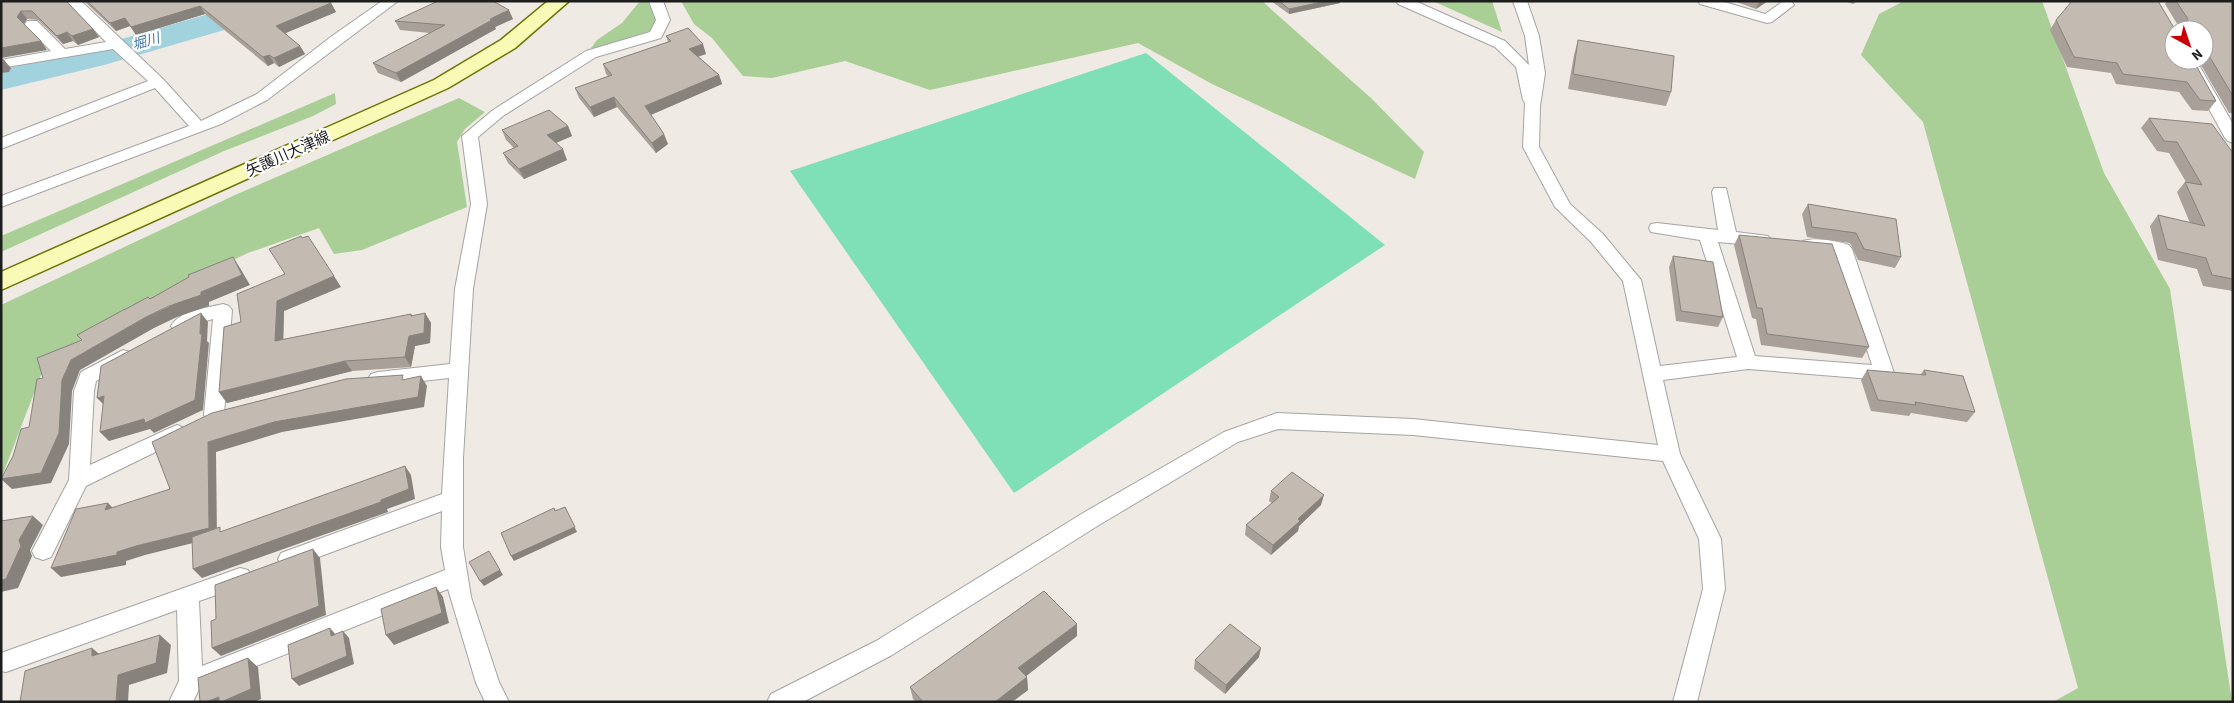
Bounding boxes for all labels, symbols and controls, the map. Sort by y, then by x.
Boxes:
north arrow [2164,20,2214,70]
water label: 堀川 [130,28,164,55]
text: N [2187,44,2207,65]
street label: 矢護川大津線 [243,126,333,182]

